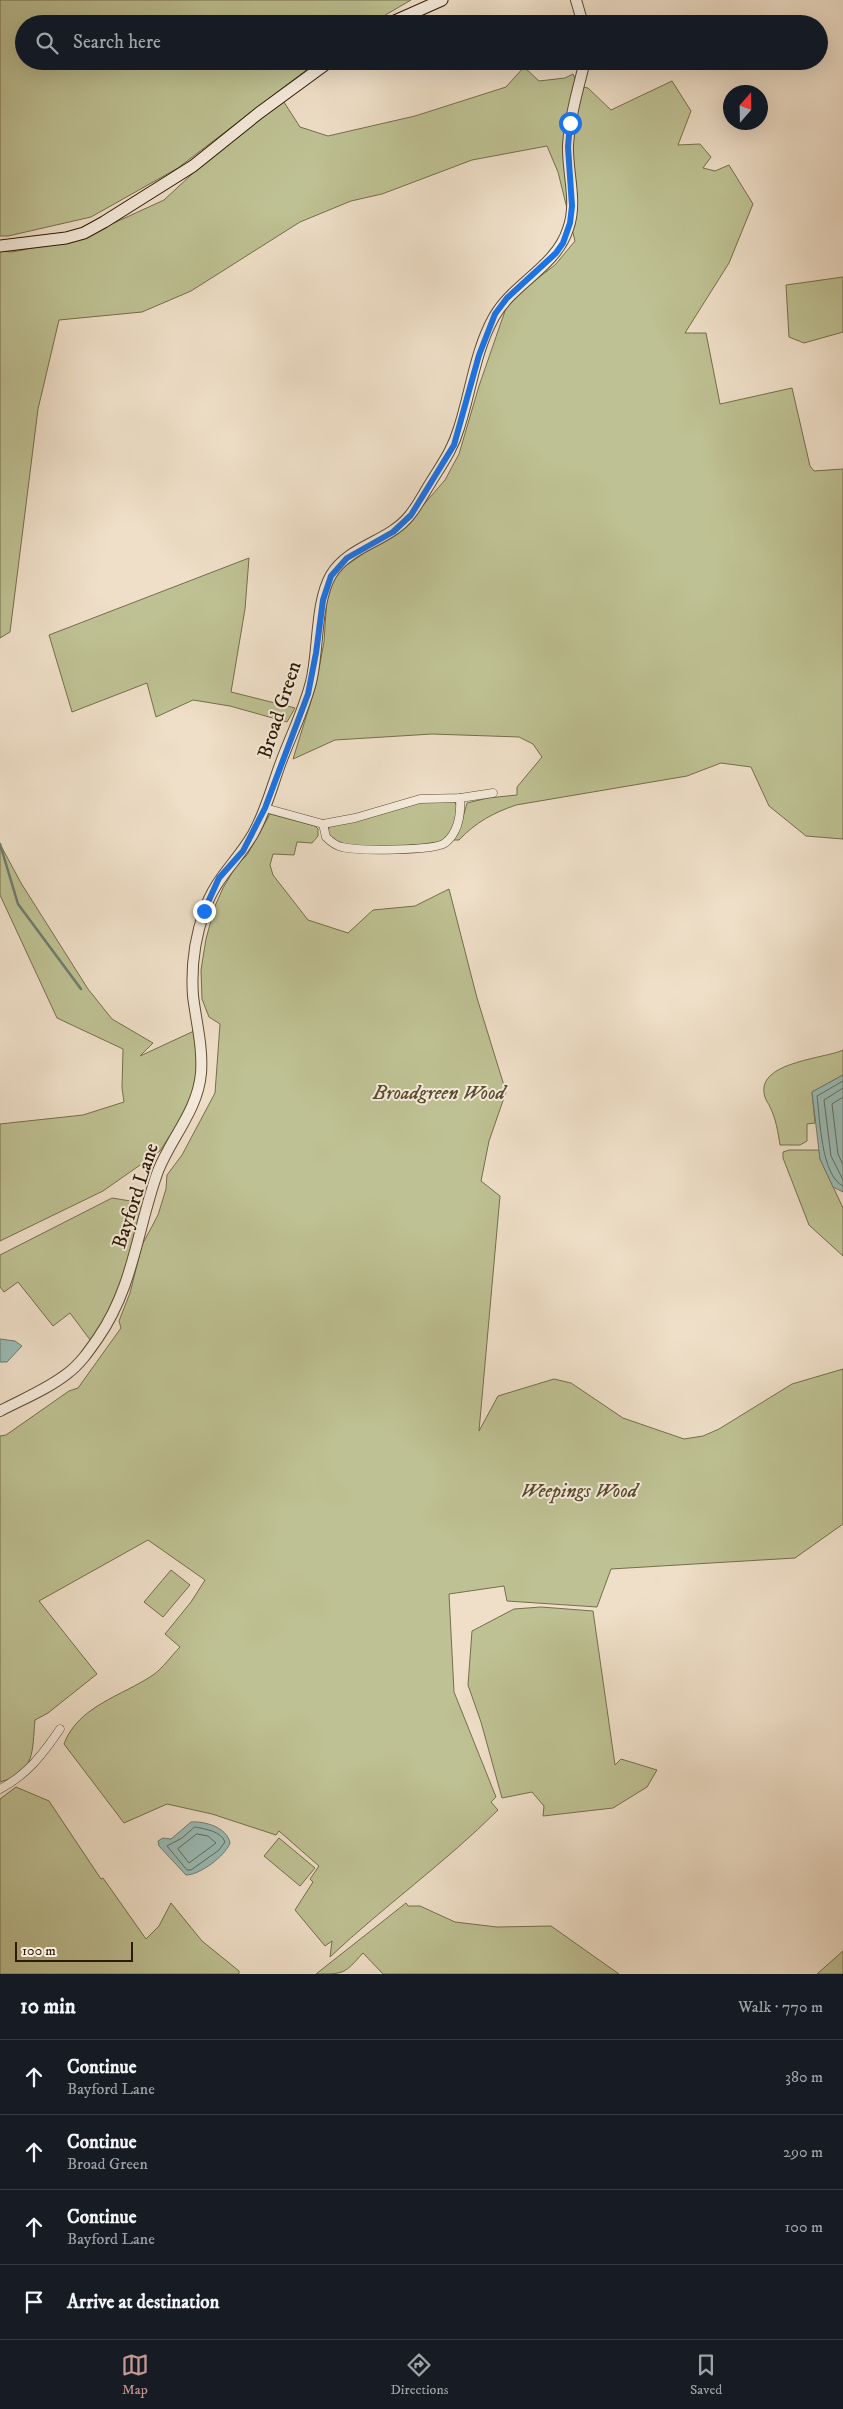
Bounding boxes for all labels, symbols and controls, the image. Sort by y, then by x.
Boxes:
search box [15,15,828,70]
icon: search [33,29,61,57]
text: Search here [73,31,161,54]
north arrow [723,85,768,130]
route start [559,112,582,135]
street label: Broad Green [253,658,308,762]
route end [193,900,216,923]
park label: Broadgreen Wood [372,1081,508,1106]
street label: Bayford Lane [107,1140,165,1252]
park label: Weepings Wood [521,1479,641,1504]
scale bar [15,1939,132,1962]
text: 100 m [22,1942,56,1960]
text: 10 min [20,1994,76,2020]
text: Walk · 770 m [738,1997,823,2017]
text: Continue [67,2056,137,2079]
icon: ahead [20,2063,48,2091]
text: 380 m [785,2067,823,2087]
text: Bayford Lane [67,2079,155,2099]
text: Continue [67,2131,137,2154]
icon: ahead [20,2138,48,2166]
text: 290 m [783,2142,823,2162]
text: Broad Green [67,2154,148,2174]
text: Continue [67,2206,137,2229]
icon: ahead [20,2213,48,2241]
text: 100 m [785,2217,823,2237]
text: Bayford Lane [67,2229,155,2249]
icon: arrive [20,2288,48,2316]
text: Arrive at destination [67,2291,219,2314]
tab: Map [121,2351,149,2399]
tab: Directions [390,2351,448,2399]
tab: Saved [690,2351,722,2399]

